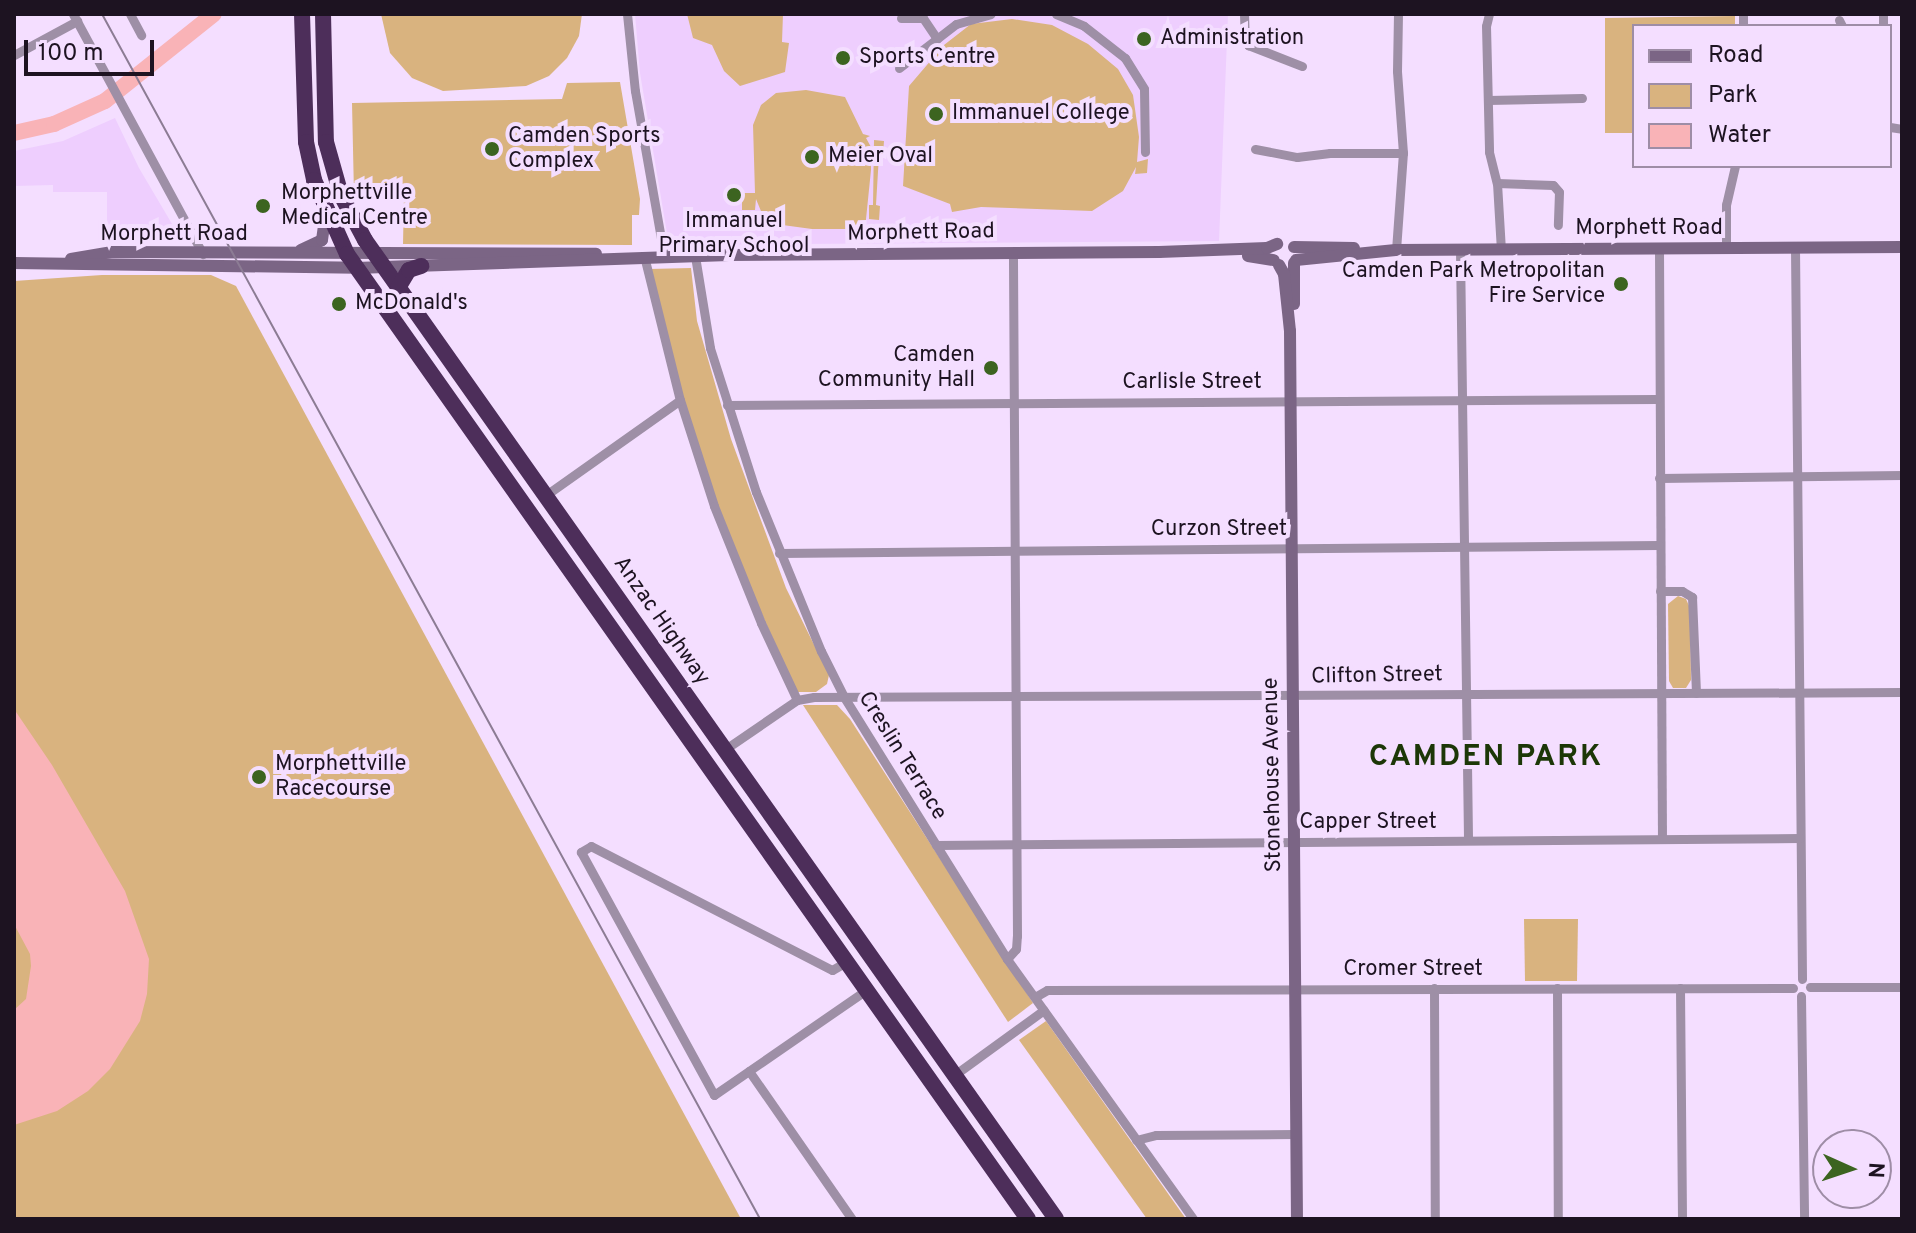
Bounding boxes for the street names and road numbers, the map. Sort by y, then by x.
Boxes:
street label: Morphett Road [1575,216,1723,242]
street label: Morphett Road [847,219,995,247]
street label: Morphett Road [100,222,248,248]
street label: Carlisle Street [1122,370,1262,396]
street label: Curzon Street [1151,517,1287,543]
street label: Anzac Highway [607,552,715,690]
street label: Clifton Street [1311,662,1443,690]
street label: Stonehouse Avenue [1258,677,1288,873]
street label: Creslin Terrace [852,686,952,826]
street label: Capper Street [1299,810,1437,836]
street label: Cromer Street [1343,957,1483,983]

